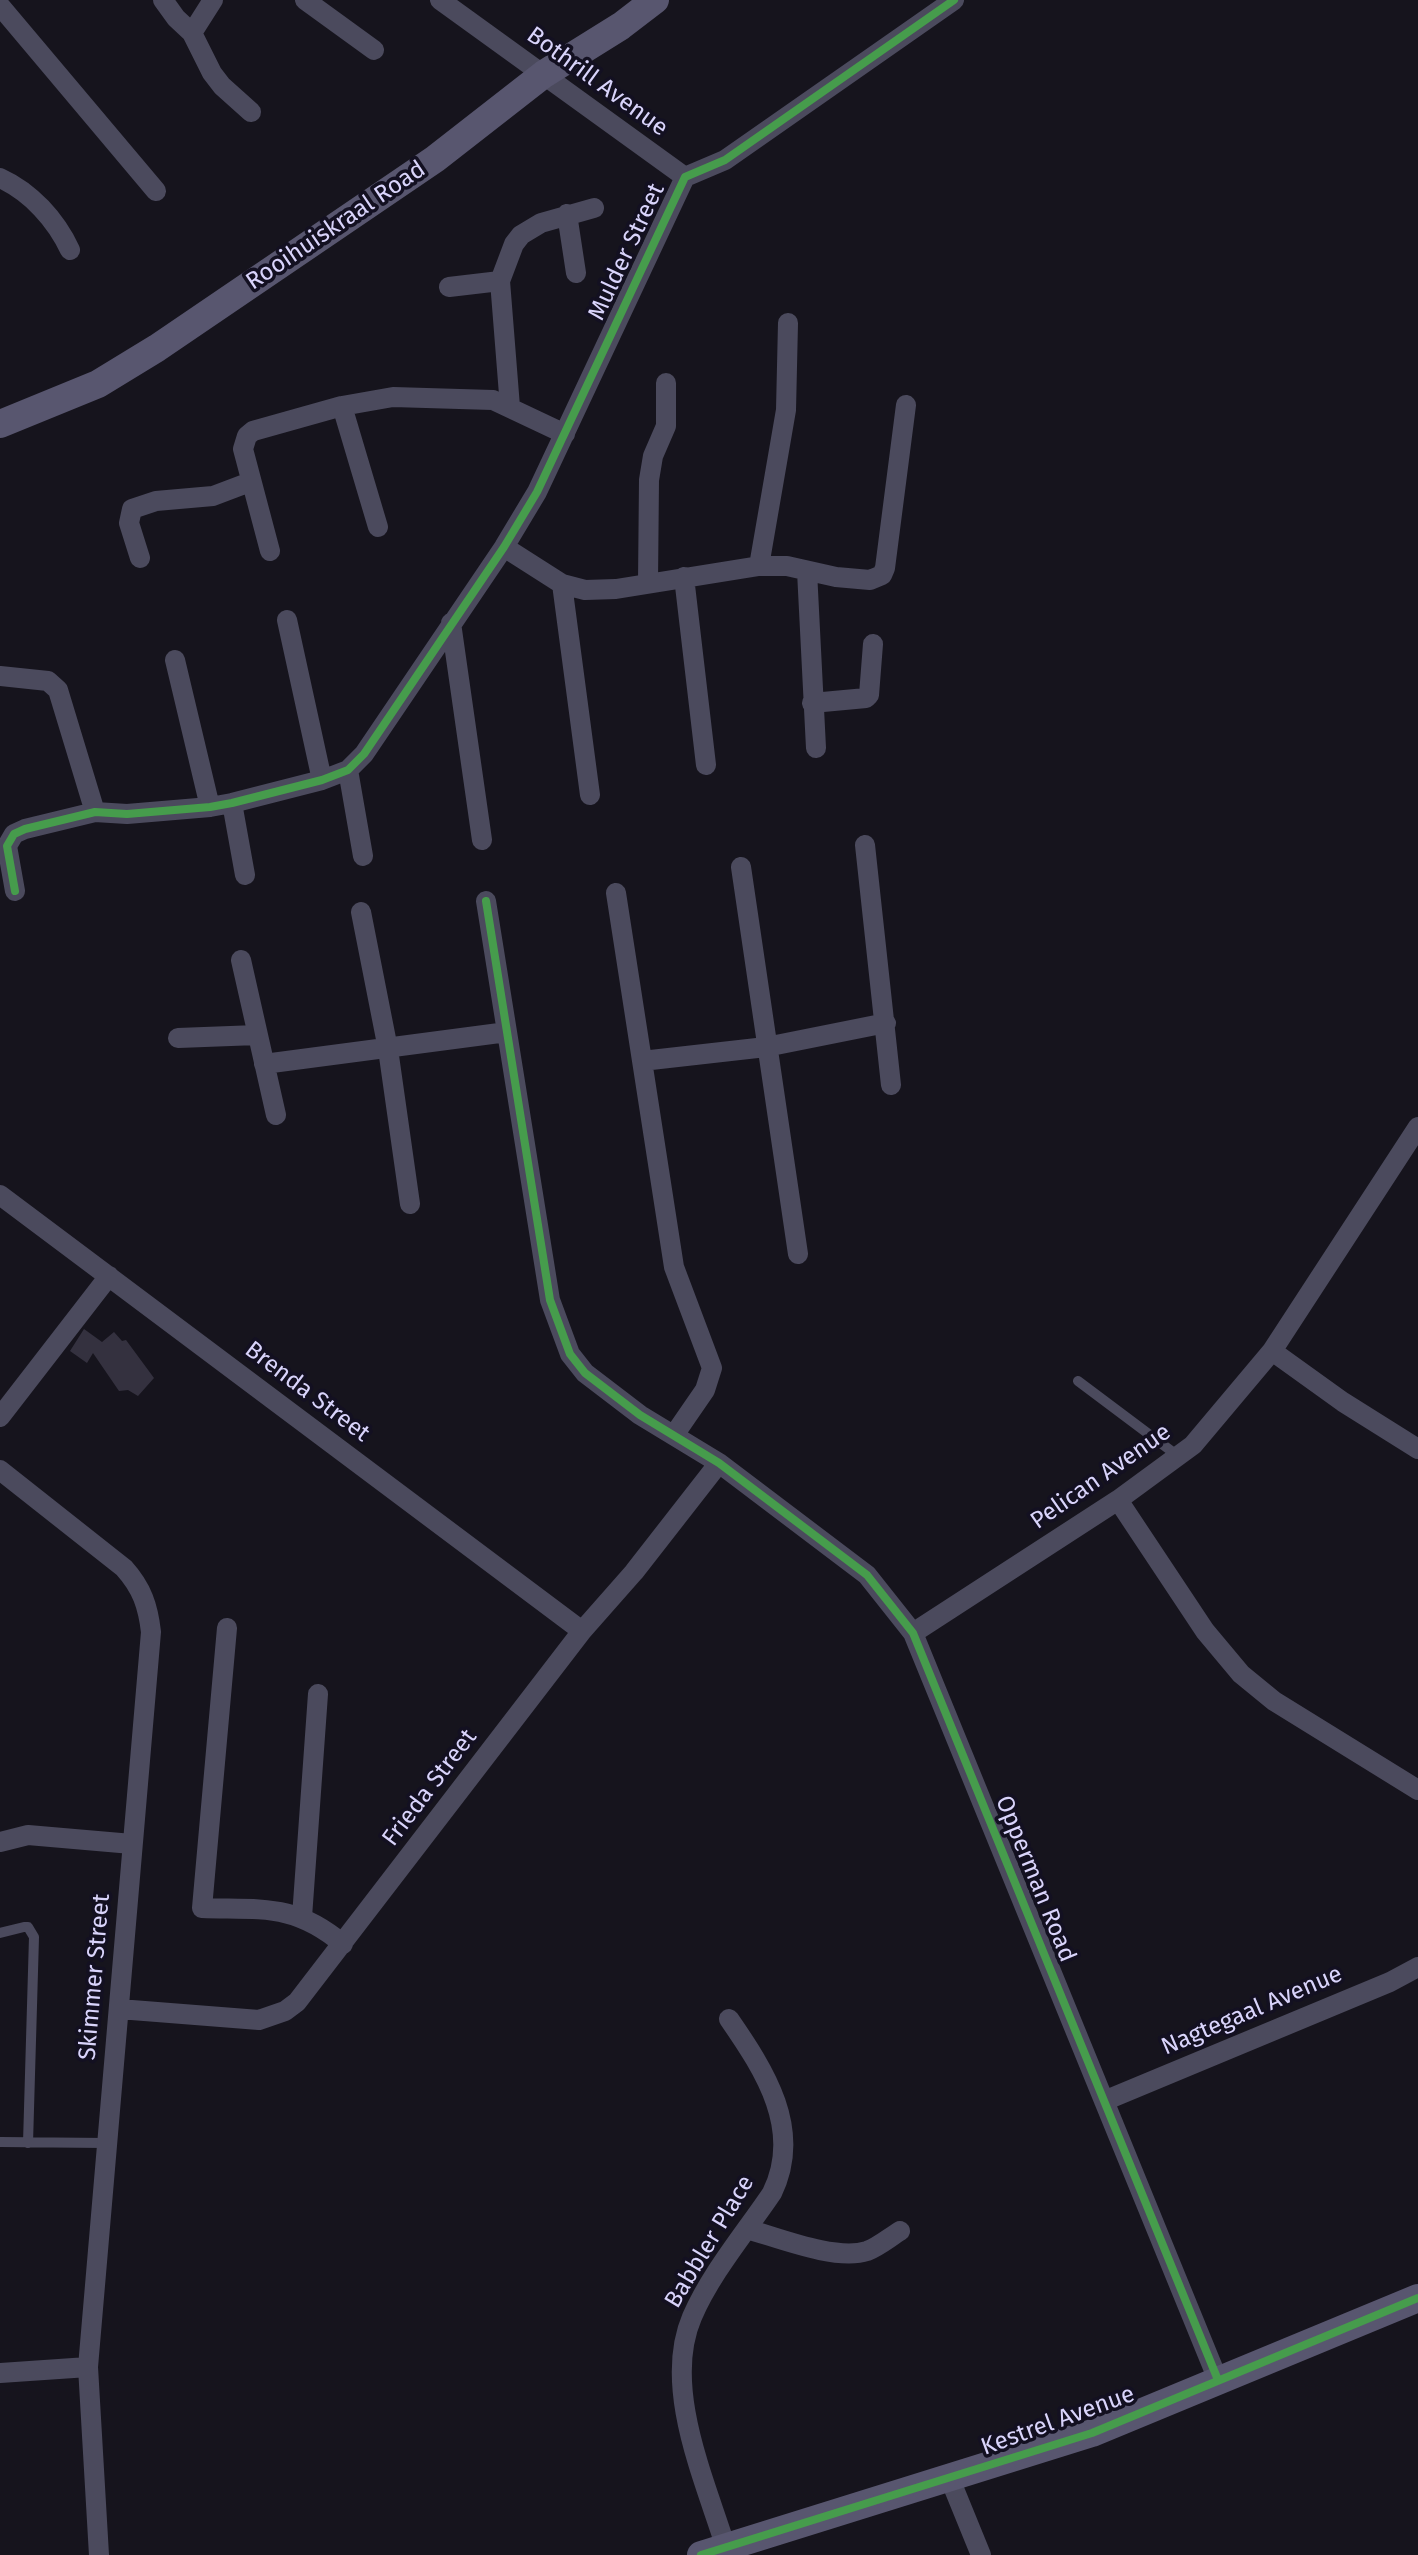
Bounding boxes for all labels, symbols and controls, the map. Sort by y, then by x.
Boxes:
street label: Bothrill Avenue [521,21,673,143]
street label: Rooihuiskraal Road [241,155,431,297]
street label: Mulder Street [583,179,671,325]
street label: Brenda Street [239,1336,375,1448]
street label: Pelican Avenue [1025,1418,1177,1536]
street label: Frieda Street [377,1724,483,1852]
street label: Opperman Road [989,1792,1081,1966]
street label: Skimmer Street [73,1893,117,2061]
street label: Nagtegaal Avenue [1157,1960,1347,2062]
street label: Babbler Place [659,2171,761,2313]
street label: Kestrel Avenue [977,2380,1139,2462]

